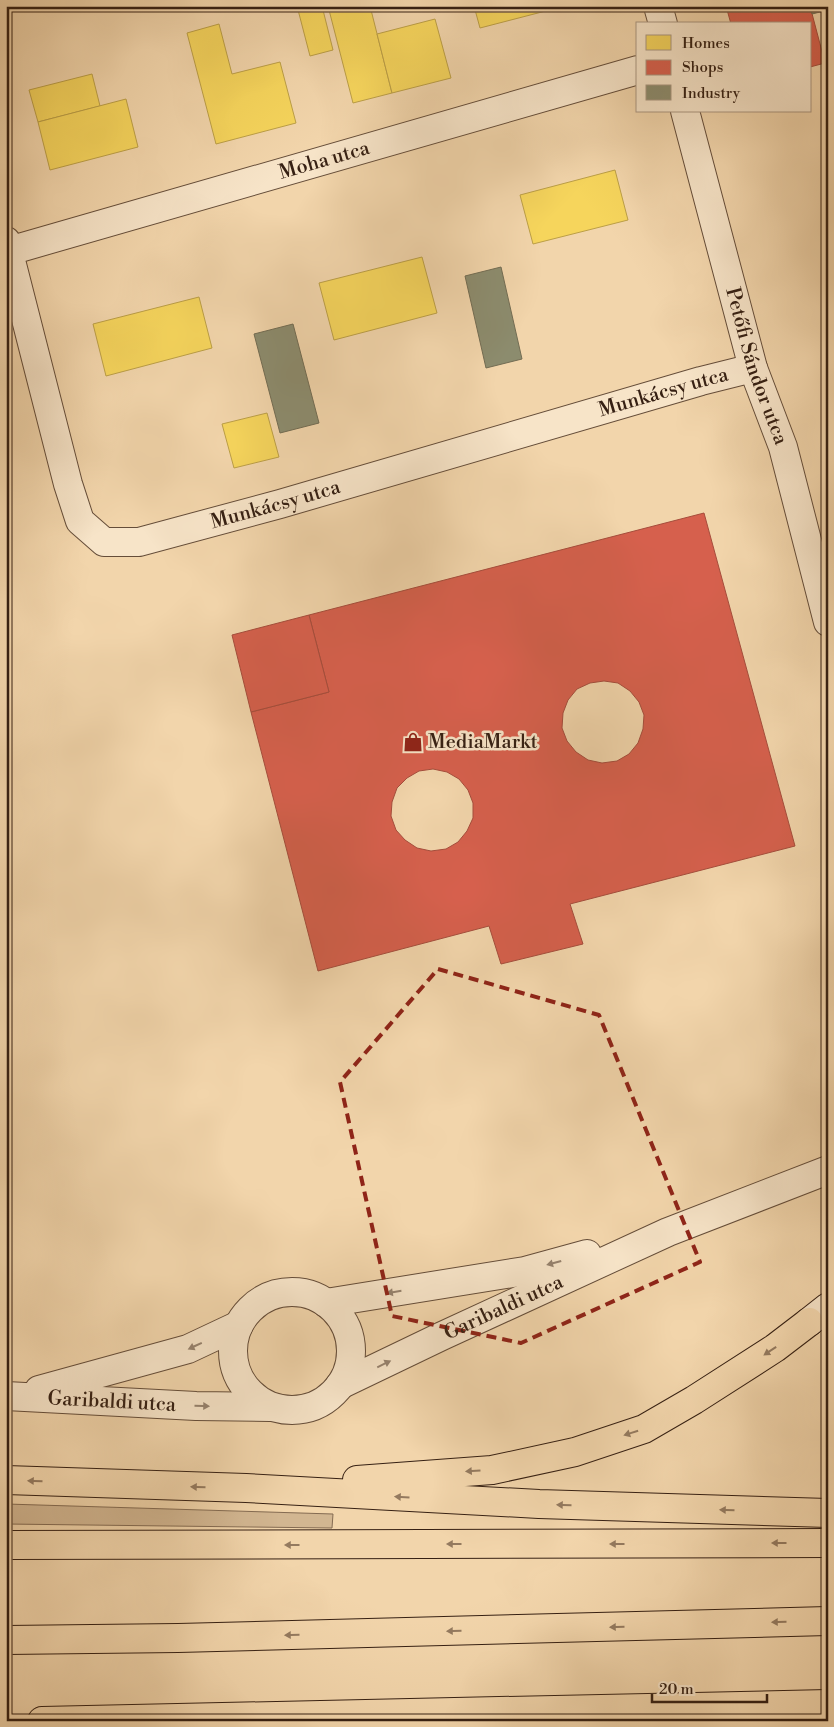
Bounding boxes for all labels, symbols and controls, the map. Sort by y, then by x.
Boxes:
legend [636,22,812,112]
text: Homes [682,34,730,53]
text: Shops [682,58,723,77]
text: Industry [682,84,741,103]
street label: Moha utca [276,135,373,185]
street label: Petőfi Sándor utca [720,285,794,449]
street label: Munkácsy utca [596,362,732,423]
street label: Munkácsy utca [208,474,344,535]
place label: MediaMarkt [428,730,538,755]
shop icon: MediaMarkt [402,731,424,753]
one-way arrow [546,1259,561,1267]
street label: Garibaldi utca [440,1269,568,1346]
one-way arrow [385,1288,401,1296]
one-way arrow [188,1342,202,1350]
one-way arrow [764,1346,777,1356]
one-way arrow [377,1360,391,1368]
street label: Garibaldi utca [47,1386,178,1417]
one-way arrow [194,1402,210,1410]
one-way arrow [623,1430,638,1437]
one-way arrow [465,1467,481,1475]
one-way arrow [27,1477,43,1485]
one-way arrow [189,1482,205,1490]
one-way arrow [394,1492,410,1500]
one-way arrow [556,1501,572,1509]
one-way arrow [718,1506,734,1514]
one-way arrow [771,1539,787,1547]
one-way arrow [446,1540,462,1548]
one-way arrow [608,1540,624,1548]
one-way arrow [283,1541,299,1549]
one-way arrow [771,1619,787,1627]
one-way arrow [608,1623,624,1631]
one-way arrow [446,1627,462,1635]
one-way arrow [283,1631,299,1639]
scale bar [652,1672,766,1704]
text: 20 m [659,1680,694,1699]

